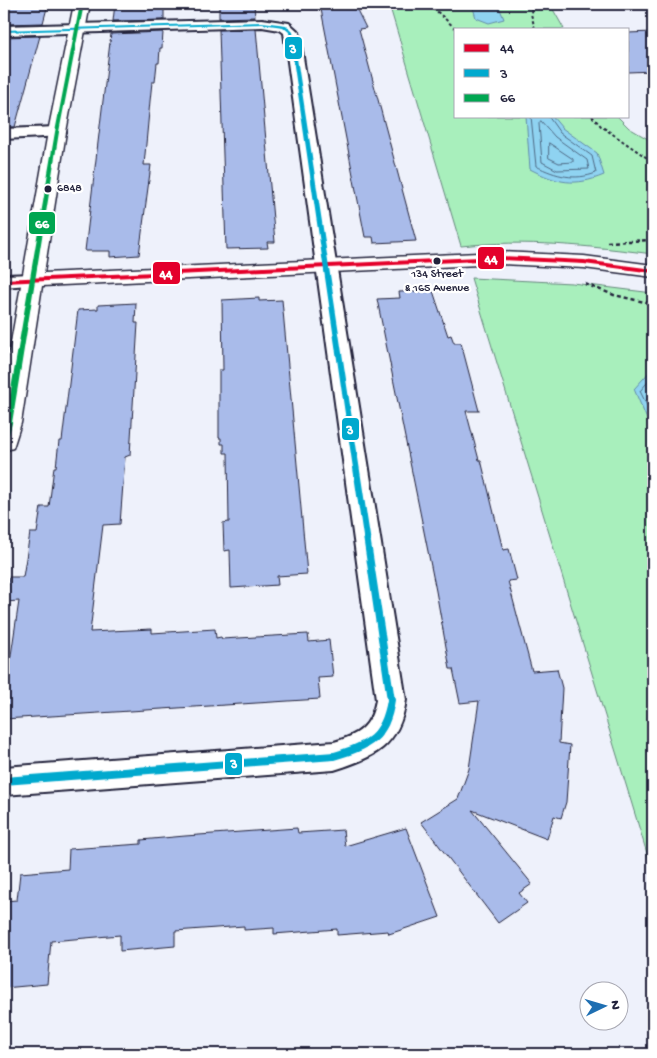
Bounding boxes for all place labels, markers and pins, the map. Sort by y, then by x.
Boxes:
place label: 6848 [57,182,82,196]
marker: 6848 [43,184,53,194]
marker: 134 Street & 165 Avenue [432,256,442,266]
place label: 134 Street & 165 Avenue [405,268,470,296]

